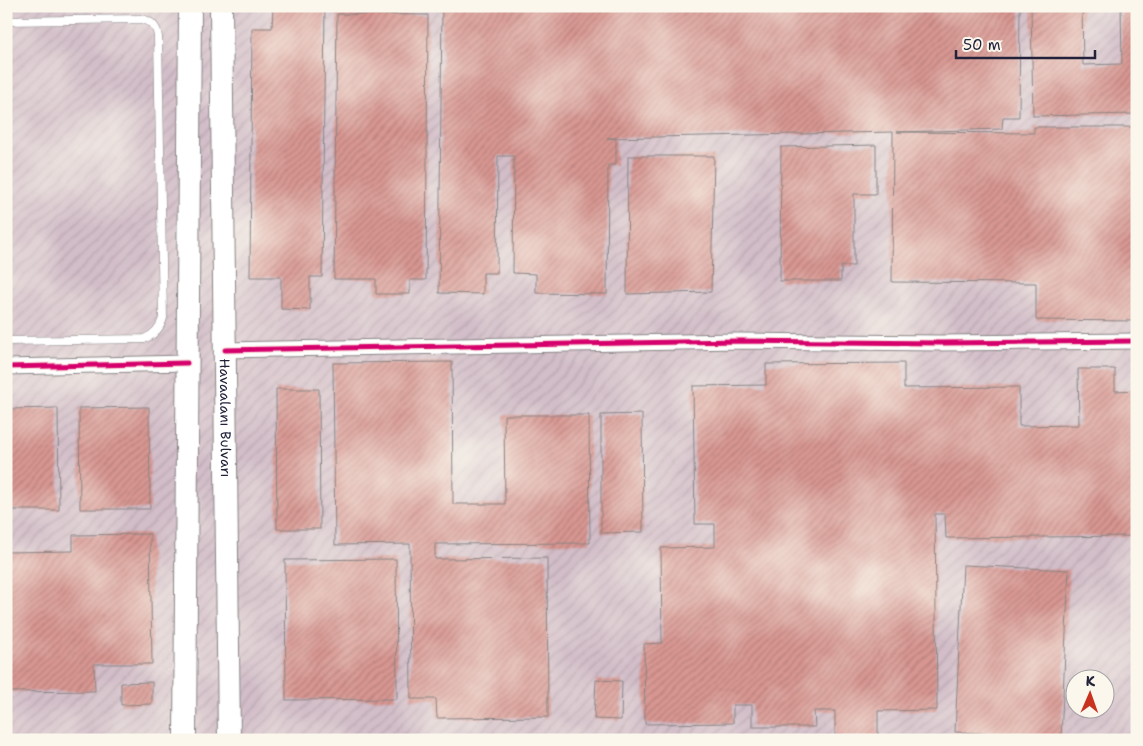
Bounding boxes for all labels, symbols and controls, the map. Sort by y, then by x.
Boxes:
scale bar [956,28,1094,60]
text: 50 m [963,35,1001,55]
street label: Havaalanı Bulvarı [216,358,235,478]
north arrow [1066,668,1116,718]
text: K [1085,672,1096,690]

